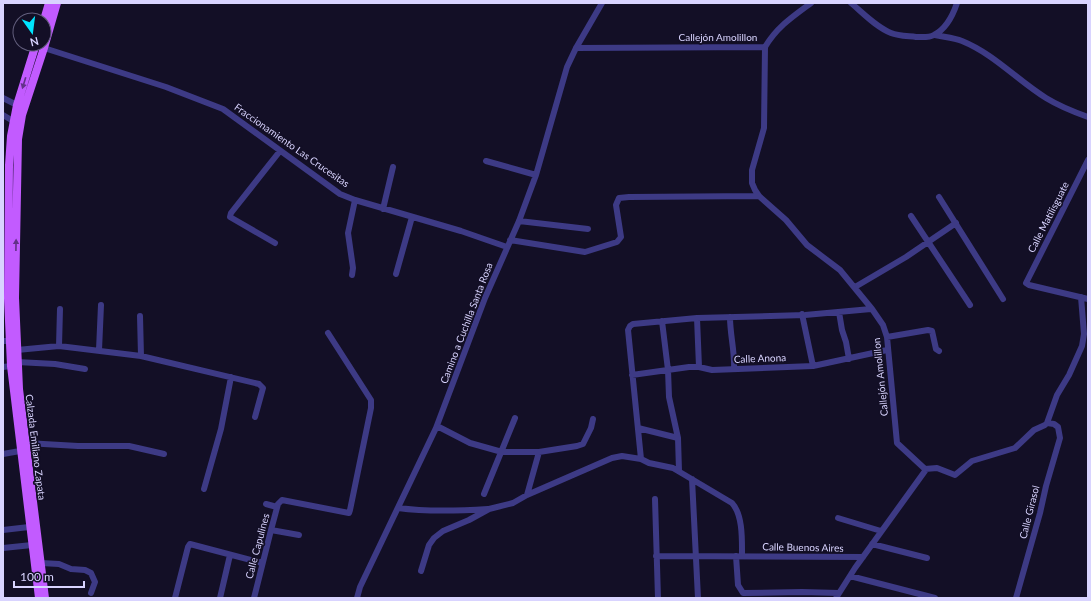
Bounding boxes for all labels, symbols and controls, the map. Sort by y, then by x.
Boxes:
north arrow [12,12,52,52]
street label: Callejón Amolillon [679,31,757,43]
text: N [29,35,40,50]
one-way arrow [21,77,27,89]
street label: Fraccionamiento Las Crucesitas [232,101,352,189]
street label: Calle Matilisguate [1025,180,1071,254]
one-way arrow [13,238,19,251]
street label: Camino a Cuchilla Santa Rosa [437,261,495,385]
street label: Callejón Amolillon [870,337,890,417]
street label: Calle Anona [734,351,786,365]
street label: Calzada Emiliano Zapata [24,393,48,501]
street label: Calle Girasol [1017,484,1041,540]
street label: Calle Capulines [243,512,271,580]
street label: Calle Buenos Aires [762,540,844,554]
scale bar [14,563,84,589]
text: 100 m [20,569,54,584]

